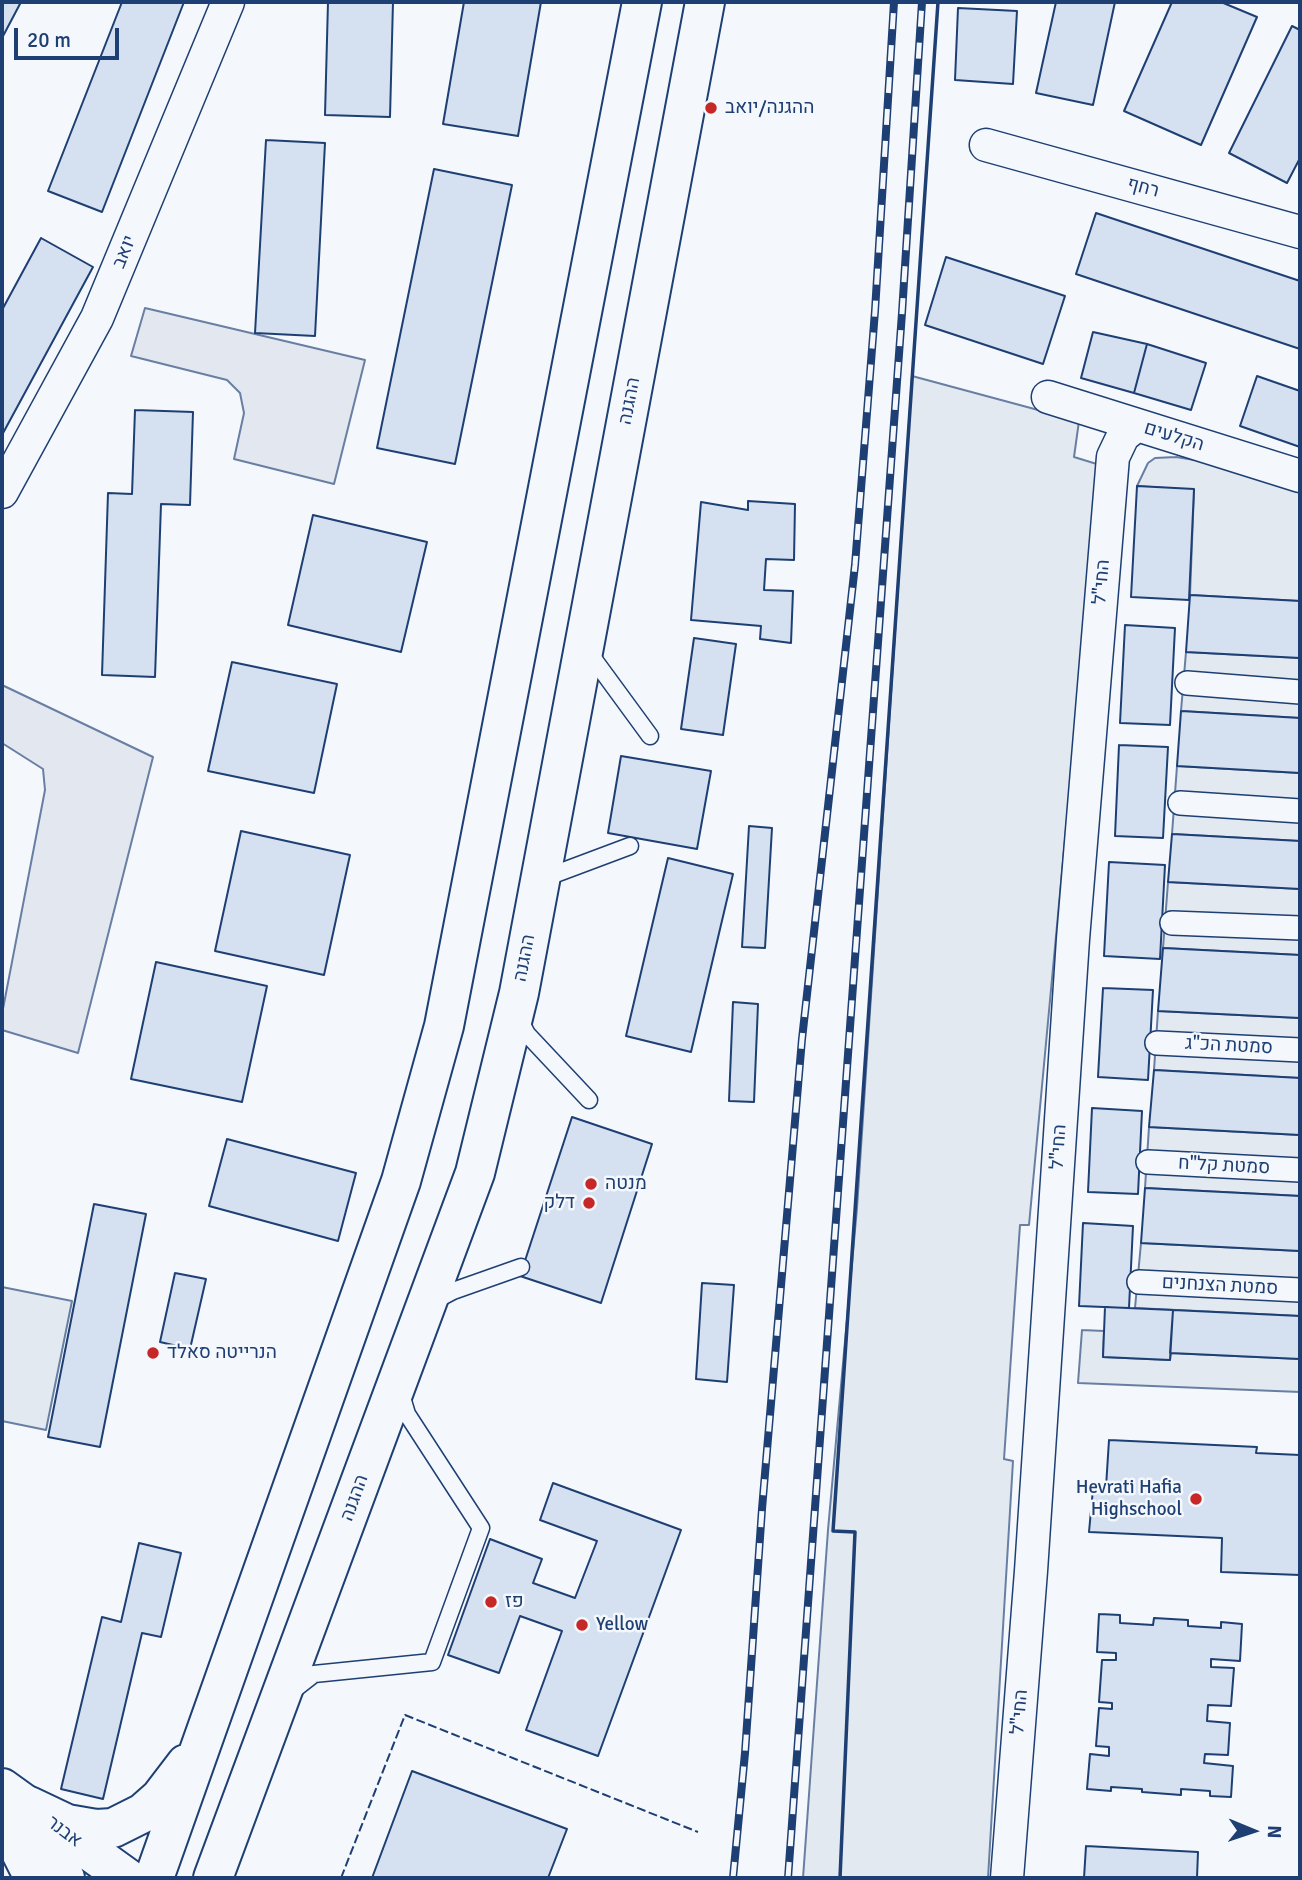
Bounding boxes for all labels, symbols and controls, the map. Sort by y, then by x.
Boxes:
scale bar [18,14,122,58]
text: 20 m [27,27,71,53]
place label: ההגנה/יואב [725,97,814,119]
marker: ההגנה/יואב [703,100,719,116]
street label: רחף [1125,173,1161,203]
street label: יואב [108,232,142,272]
street label: ההגנה [614,375,646,427]
street label: הקלעים [1141,417,1207,457]
street label: החי"ל [1089,558,1115,606]
street label: ההגנה [509,932,541,984]
street label: סמטת הכ"ג [1184,1032,1274,1060]
street label: החי"ל [1046,1124,1072,1170]
street label: סמטת קל"ח [1177,1152,1271,1180]
place label: מנטה [605,1173,647,1195]
marker: מנטה [583,1176,599,1192]
place label: דלק [544,1192,575,1214]
marker: דלק [581,1195,597,1211]
street label: סמטת הצנחנים [1161,1272,1279,1300]
place label: הנרייטה סאלד [167,1342,277,1364]
marker: הנרייטה סאלד [145,1345,161,1361]
street label: ההגנה [336,1472,374,1524]
place label: Hevrati Hafia Highschool [1076,1477,1182,1521]
marker: Hevrati Hafia Highschool [1188,1491,1204,1507]
place label: פז [505,1591,524,1613]
marker: פז [483,1594,499,1610]
place label: Yellow [596,1614,648,1636]
marker: Yellow [574,1617,590,1633]
street label: החי"ל [1007,1688,1033,1736]
north arrow [1218,1796,1288,1866]
street label: אבנר [42,1811,86,1853]
text: N [1262,1825,1286,1839]

